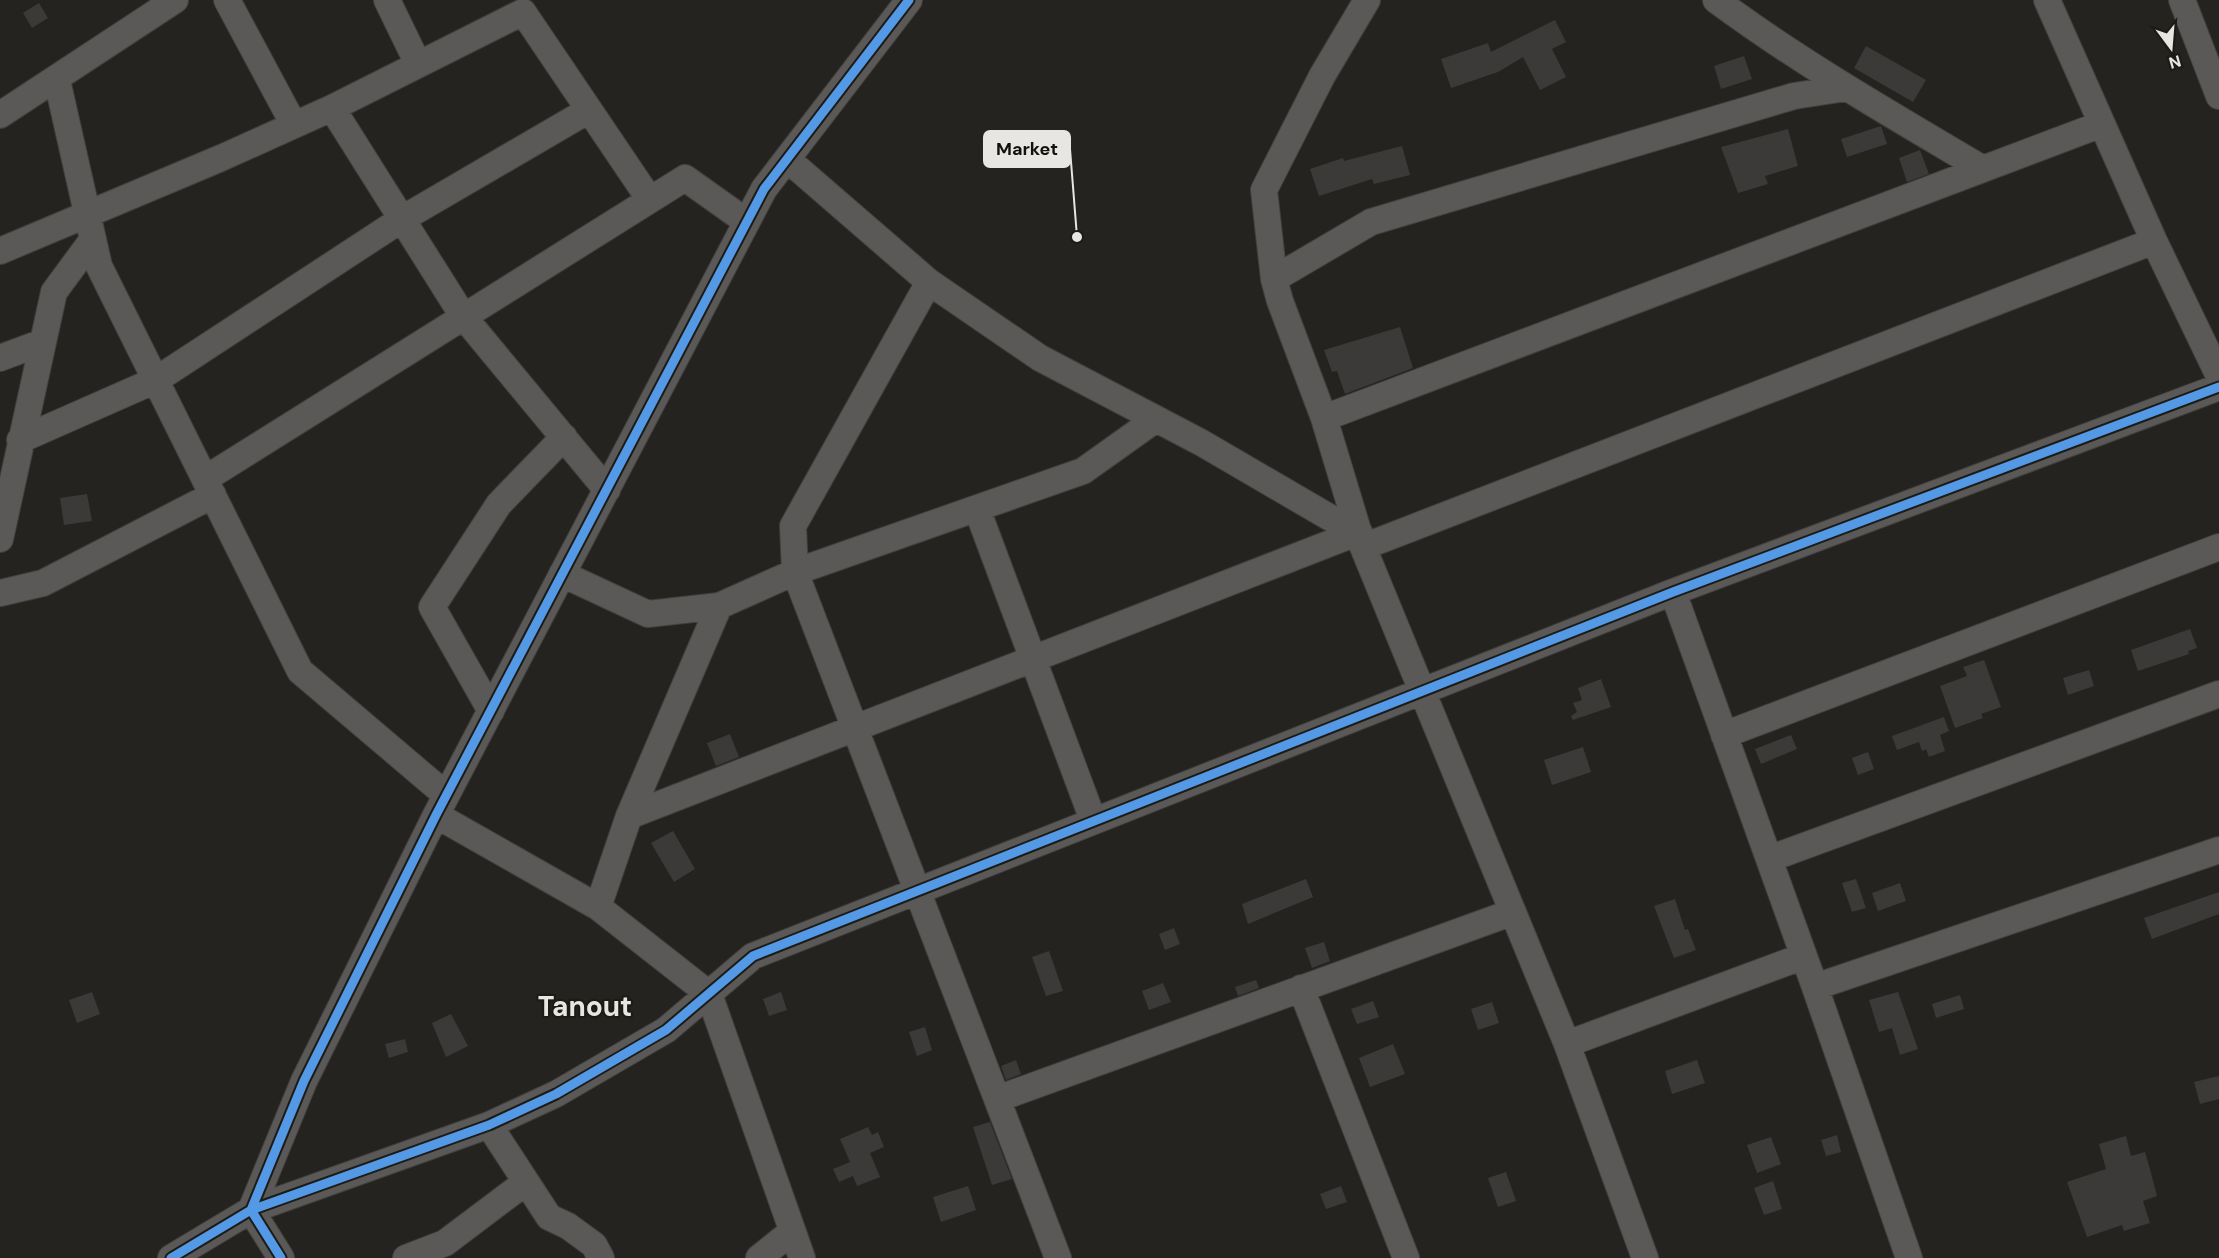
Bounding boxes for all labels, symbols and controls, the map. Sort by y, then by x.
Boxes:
north arrow [2141,18,2201,78]
text: N [2166,50,2184,74]
callout: Market [984,131,1070,167]
text: Market [996,137,1058,161]
district label: Tanout [538,988,632,1025]

